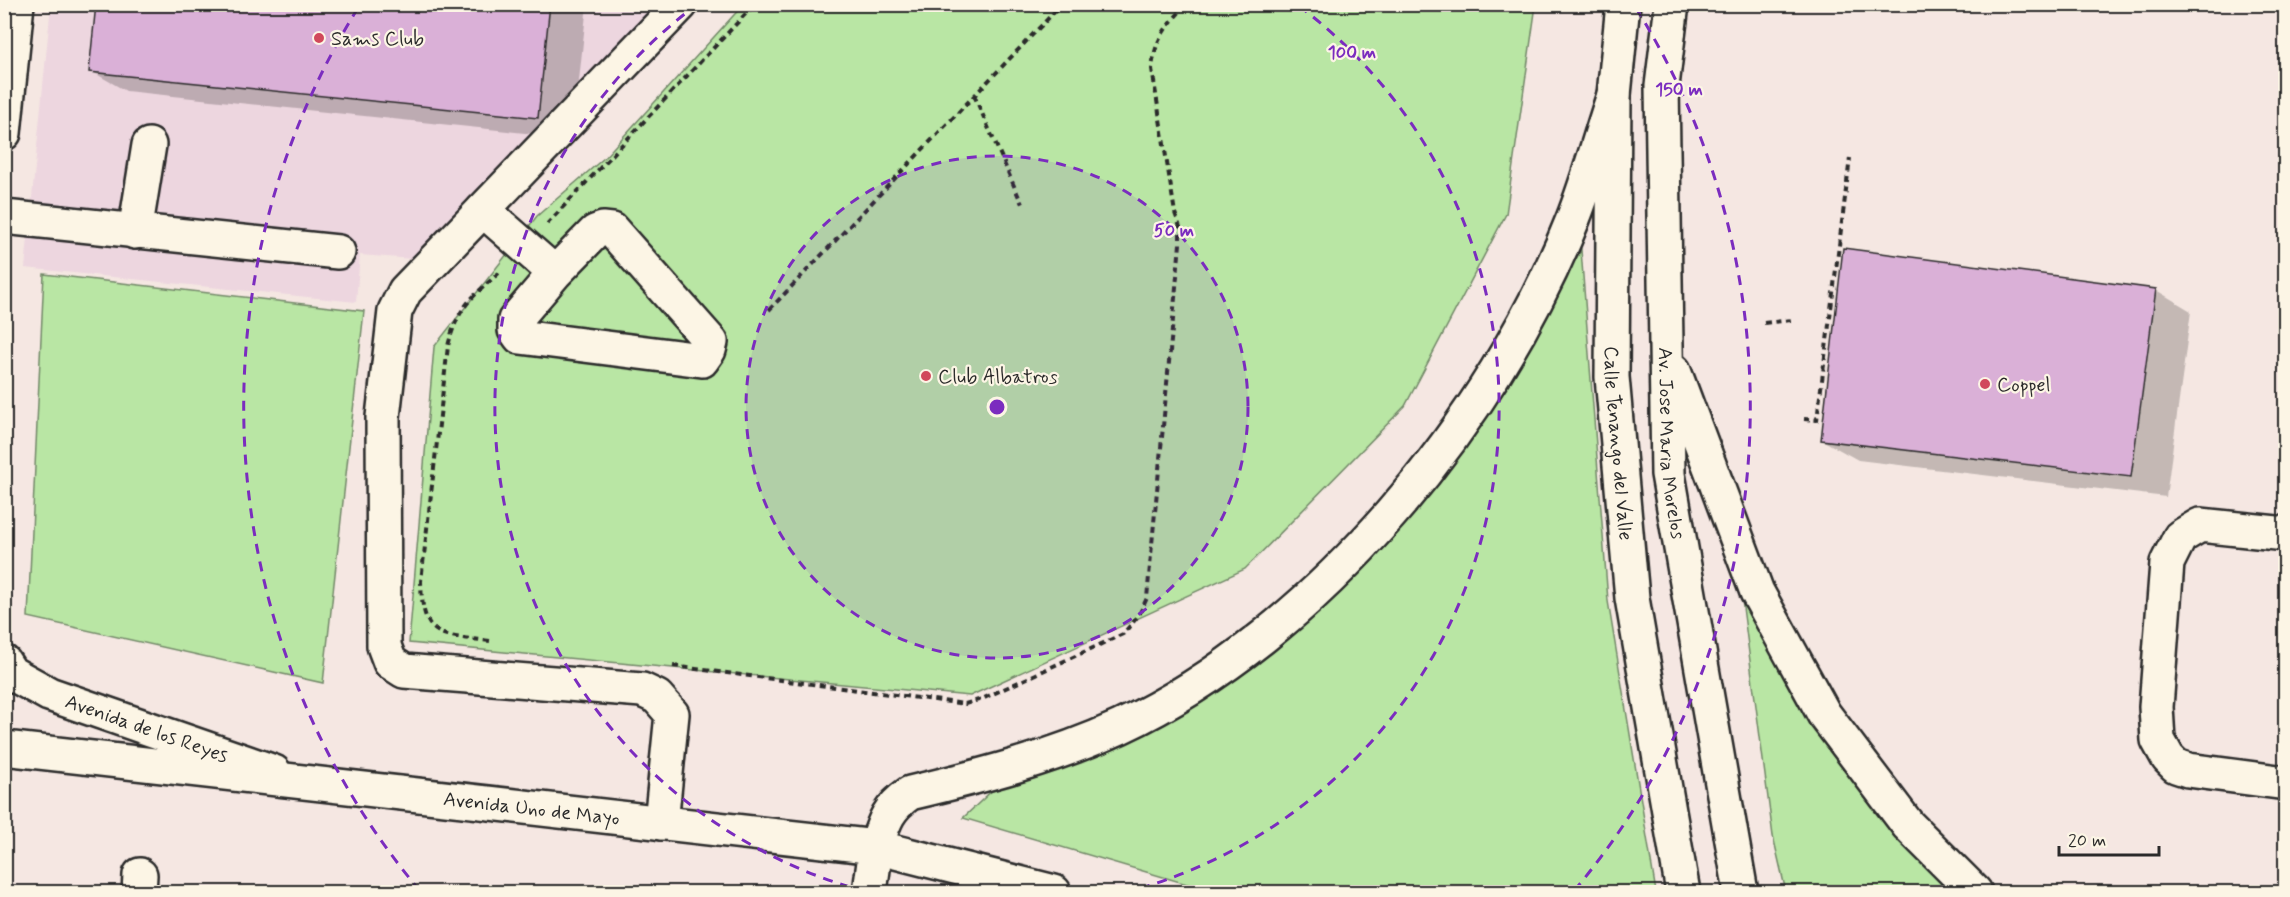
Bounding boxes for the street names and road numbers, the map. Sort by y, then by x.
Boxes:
street label: Calle Tenango del Valle [1597,346,1639,542]
street label: Av. Jose Maria Morelos [1651,347,1691,541]
street label: Avenida de los Reyes [61,689,232,770]
street label: Avenida Uno de Mayo [442,786,621,833]

